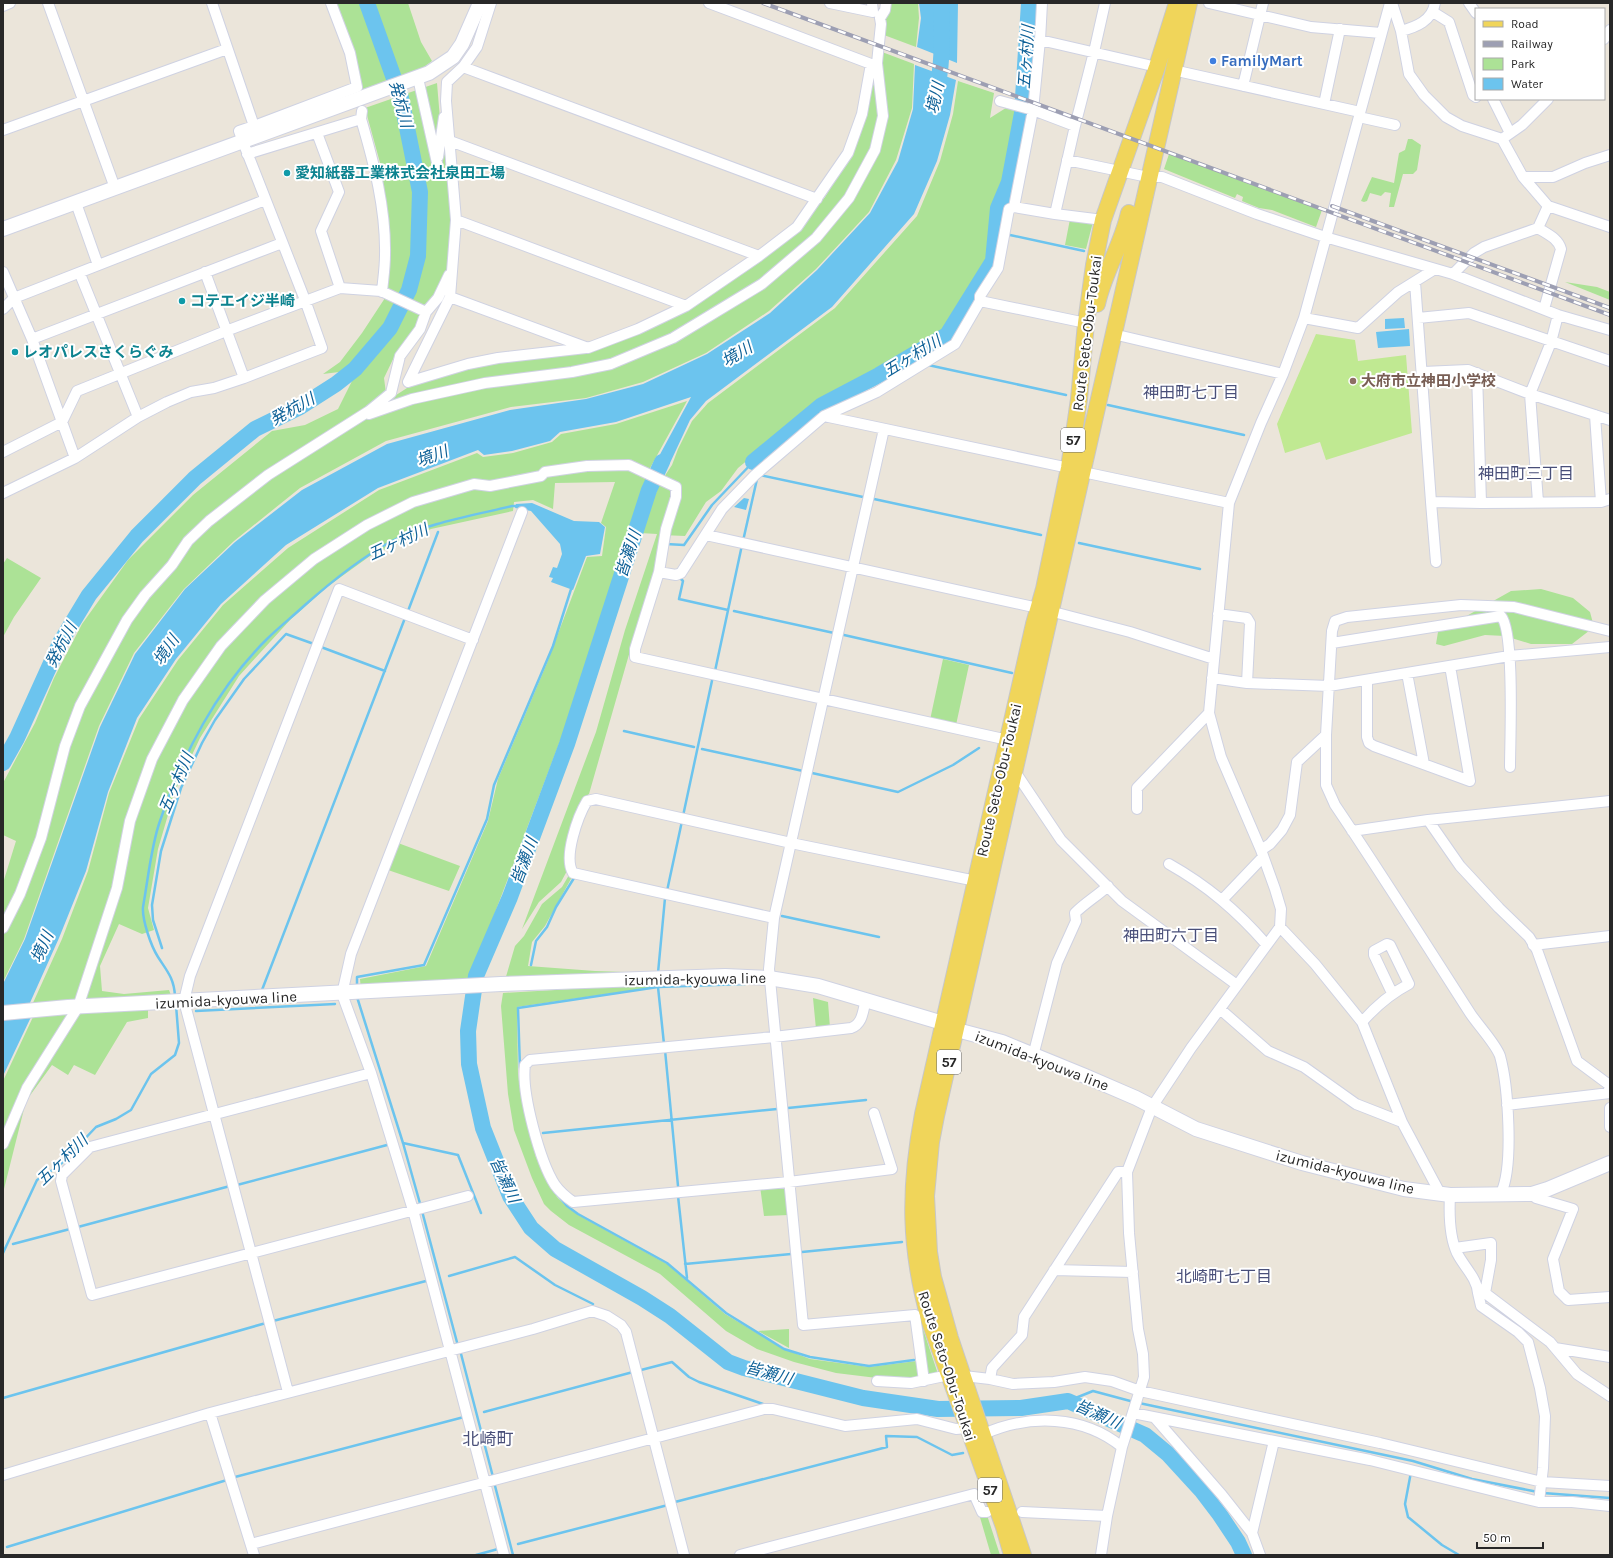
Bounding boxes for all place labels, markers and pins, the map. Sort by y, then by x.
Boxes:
place label: FamilyMart [1221,52,1303,70]
marker: FamilyMart [1208,56,1218,66]
place label: 愛知紙器工業株式会社泉田工場 [295,164,505,182]
marker: 愛知紙器工業株式会社泉田工場 [282,168,292,178]
place label: コテエイジ半崎 [190,292,295,310]
marker: コテエイジ半崎 [177,296,187,306]
place label: レオパレスさくらぐみ [23,343,173,361]
marker: レオパレスさくらぐみ [10,347,20,357]
place label: 大府市立神田小学校 [1361,372,1496,390]
marker: 大府市立神田小学校 [1348,376,1358,386]

